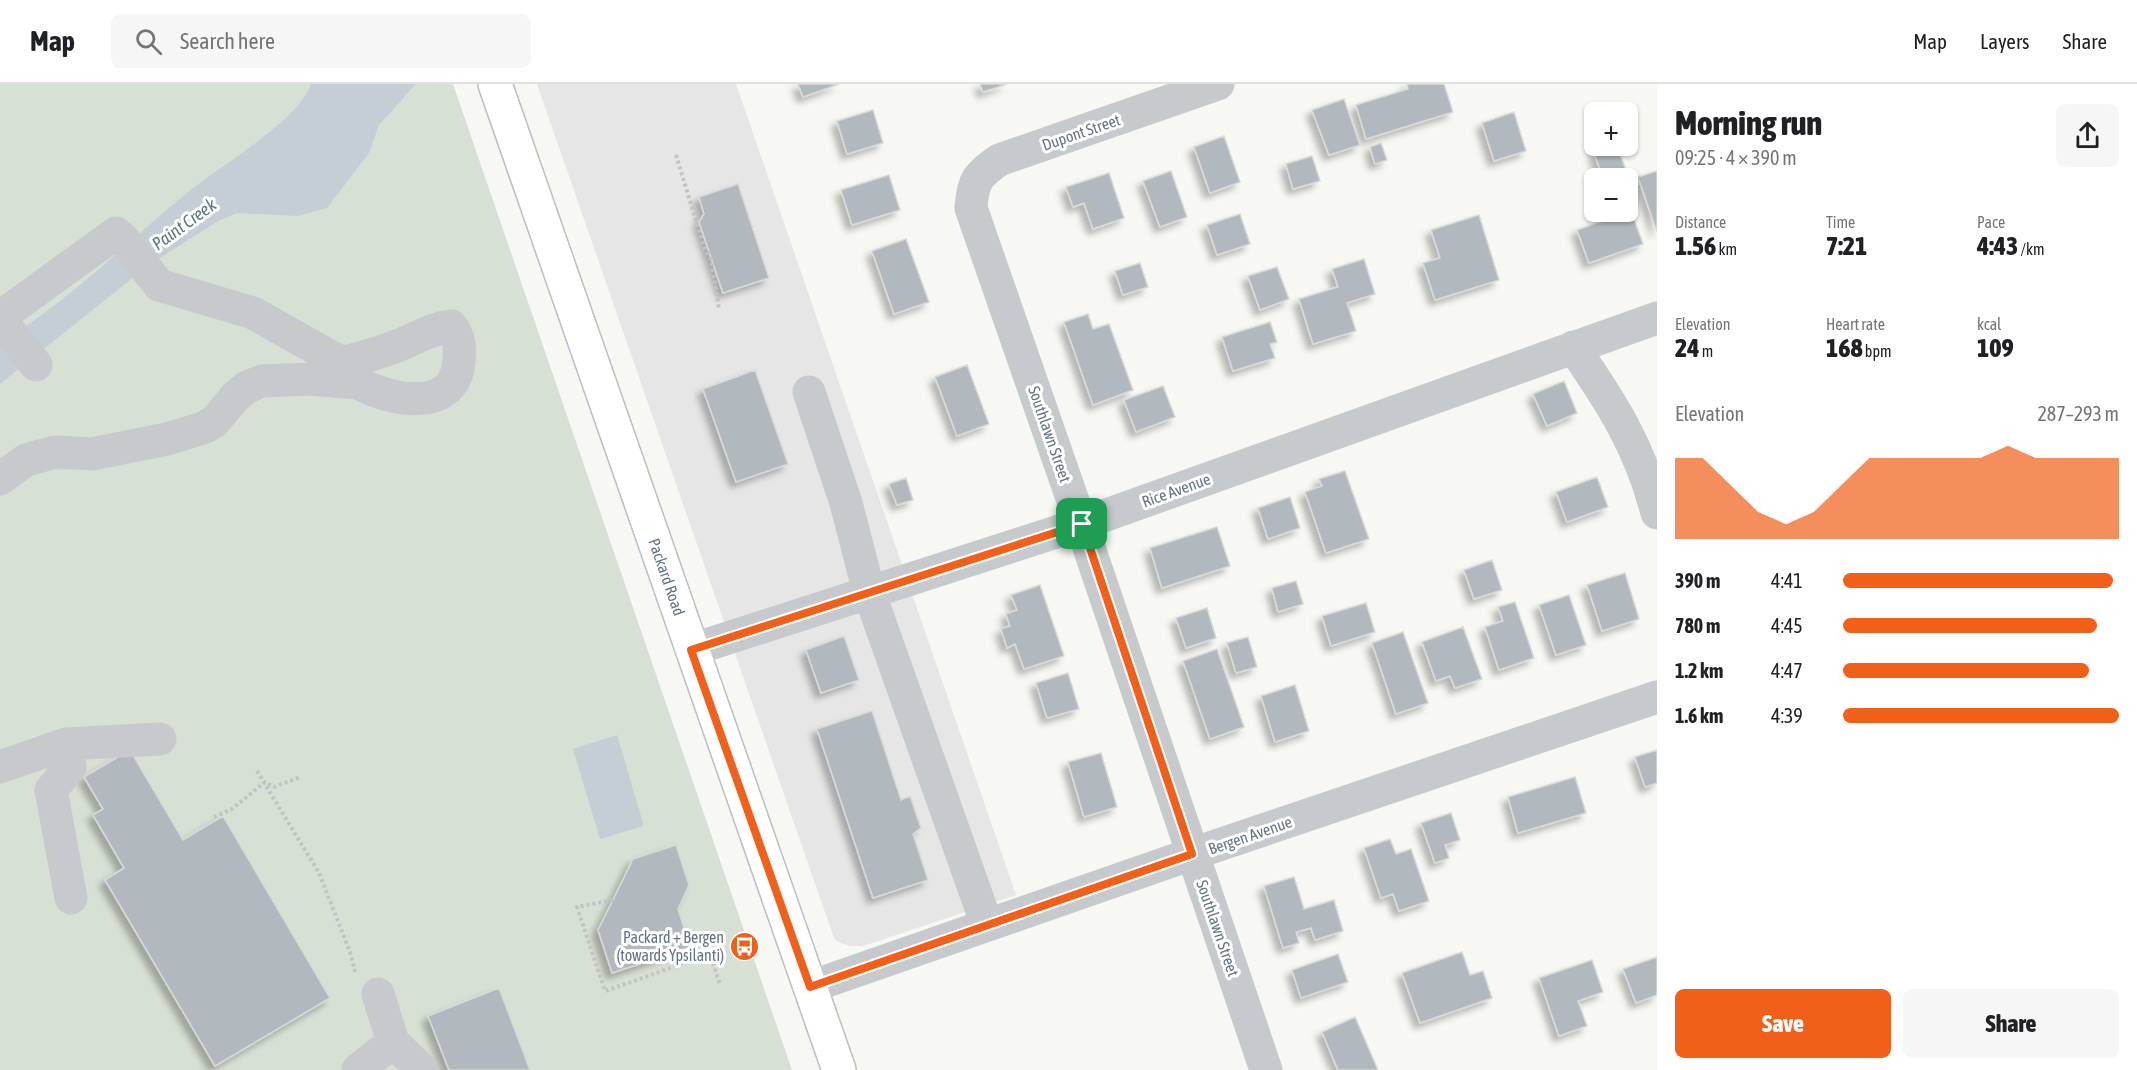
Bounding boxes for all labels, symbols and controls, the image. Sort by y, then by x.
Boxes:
search box [111,14,531,68]
text: Map [30,25,75,57]
icon: search [132,25,165,58]
text: Search here [180,28,275,54]
text: Map [1913,29,1947,53]
text: Layers [1980,29,2030,53]
text: Share [2063,29,2107,53]
map controls [1584,102,1638,222]
button: + [1584,102,1638,156]
text: Morning run [1675,104,1822,142]
button: share [2056,104,2119,167]
street label: Dupont Street [1040,110,1123,155]
text: 09:25 · 4 × 390 m [1675,146,1797,169]
button: − [1584,168,1638,222]
water label: Paint Creek [148,193,221,254]
text: Distance [1675,213,1726,231]
text: Time [1826,213,1855,231]
text: Pace [1977,213,2005,231]
text: 1.56 [1675,231,1716,261]
text: 7:21 [1826,231,1867,261]
text: 4:43 [1977,231,2018,261]
text: km [1716,240,1737,258]
text: /km [2018,240,2044,258]
text: Elevation [1675,315,1730,333]
text: Heart rate [1826,315,1885,333]
text: kcal [1977,315,2001,333]
text: 24 [1675,333,1699,363]
text: 168 [1826,333,1863,363]
text: 109 [1977,333,2014,363]
text: m [1699,342,1713,360]
text: bpm [1863,342,1892,360]
street label: Southlawn Street [1025,383,1075,485]
text: Elevation [1675,402,1744,425]
text: 287–293 m [2037,402,2119,425]
street label: Rice Avenue [1139,469,1213,511]
pin [1056,498,1107,549]
icon: arrive [1065,507,1098,540]
street label: Packard Road [645,536,689,618]
text: 390 m [1675,569,1720,592]
text: 4:41 [1771,569,1803,592]
text: 780 m [1675,614,1720,637]
text: 4:45 [1771,614,1803,637]
text: 1.2 km [1675,659,1723,682]
text: 4:47 [1771,659,1803,682]
text: 1.6 km [1675,704,1723,727]
text: 4:39 [1771,704,1803,727]
street label: Bergen Avenue [1206,812,1294,859]
street label: Southlawn Street [1193,877,1243,979]
place label: Packard + Bergen (towards Ypsilanti) [616,928,724,965]
bus stop icon: Packard + Bergen (towards Ypsilanti) [729,930,761,962]
button: Save [1675,989,1891,1058]
button: Share [1903,989,2119,1058]

